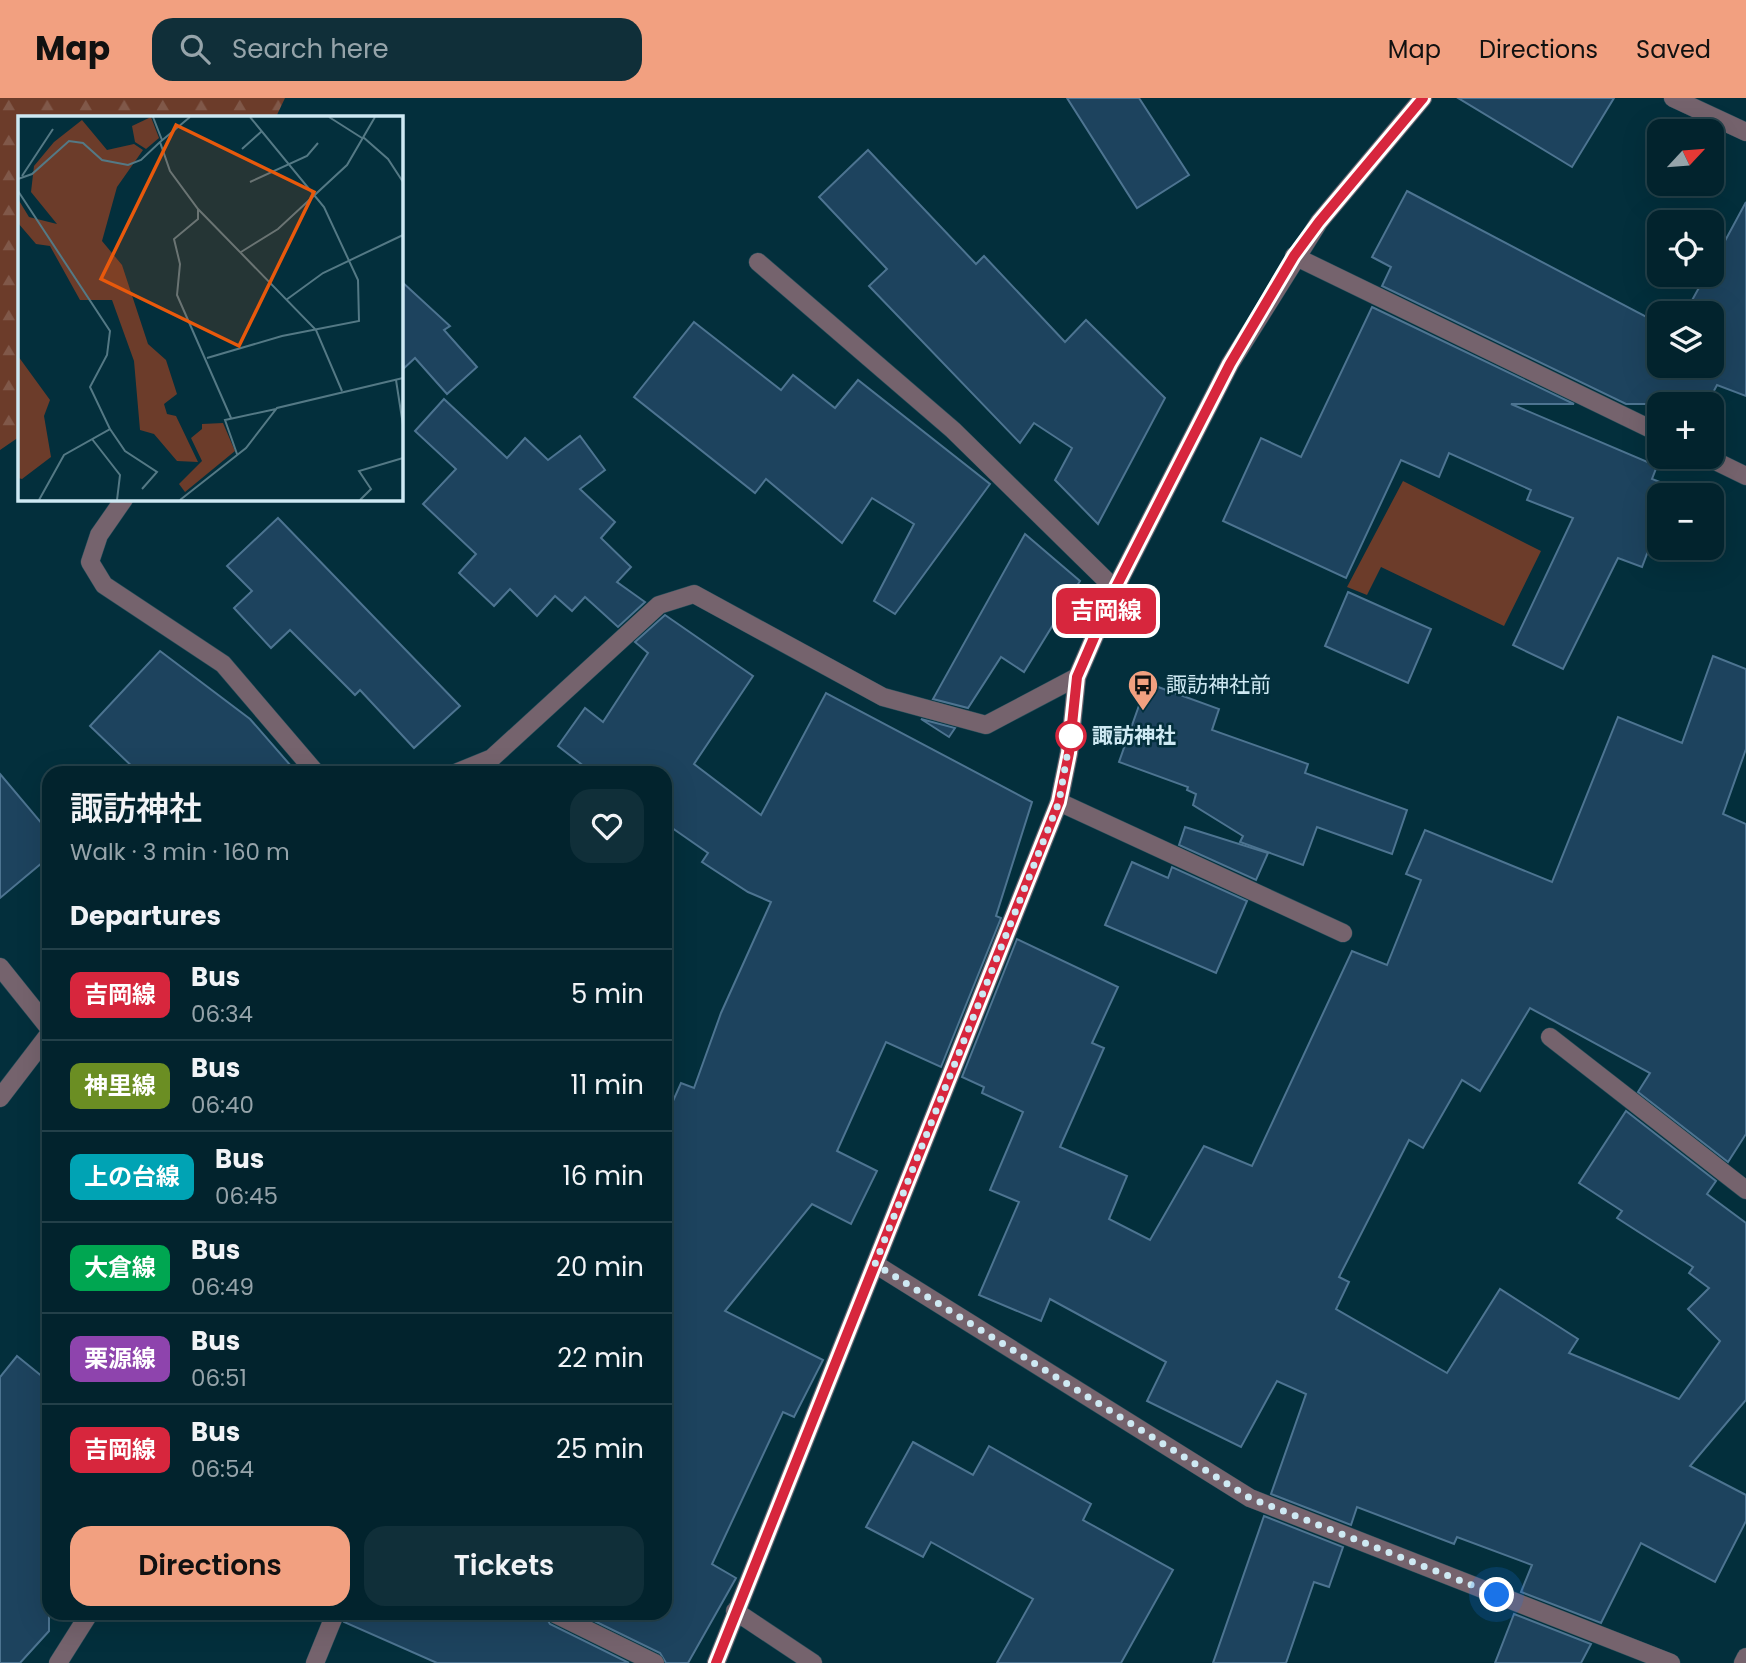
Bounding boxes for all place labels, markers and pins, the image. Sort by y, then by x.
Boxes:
bus stop icon: 諏訪神社前 [1126,668,1160,712]
place label: 諏訪神社前 [1166,670,1271,699]
marker: 諏訪神社 [1056,721,1086,751]
place label: 諏訪神社 [1092,721,1176,750]

